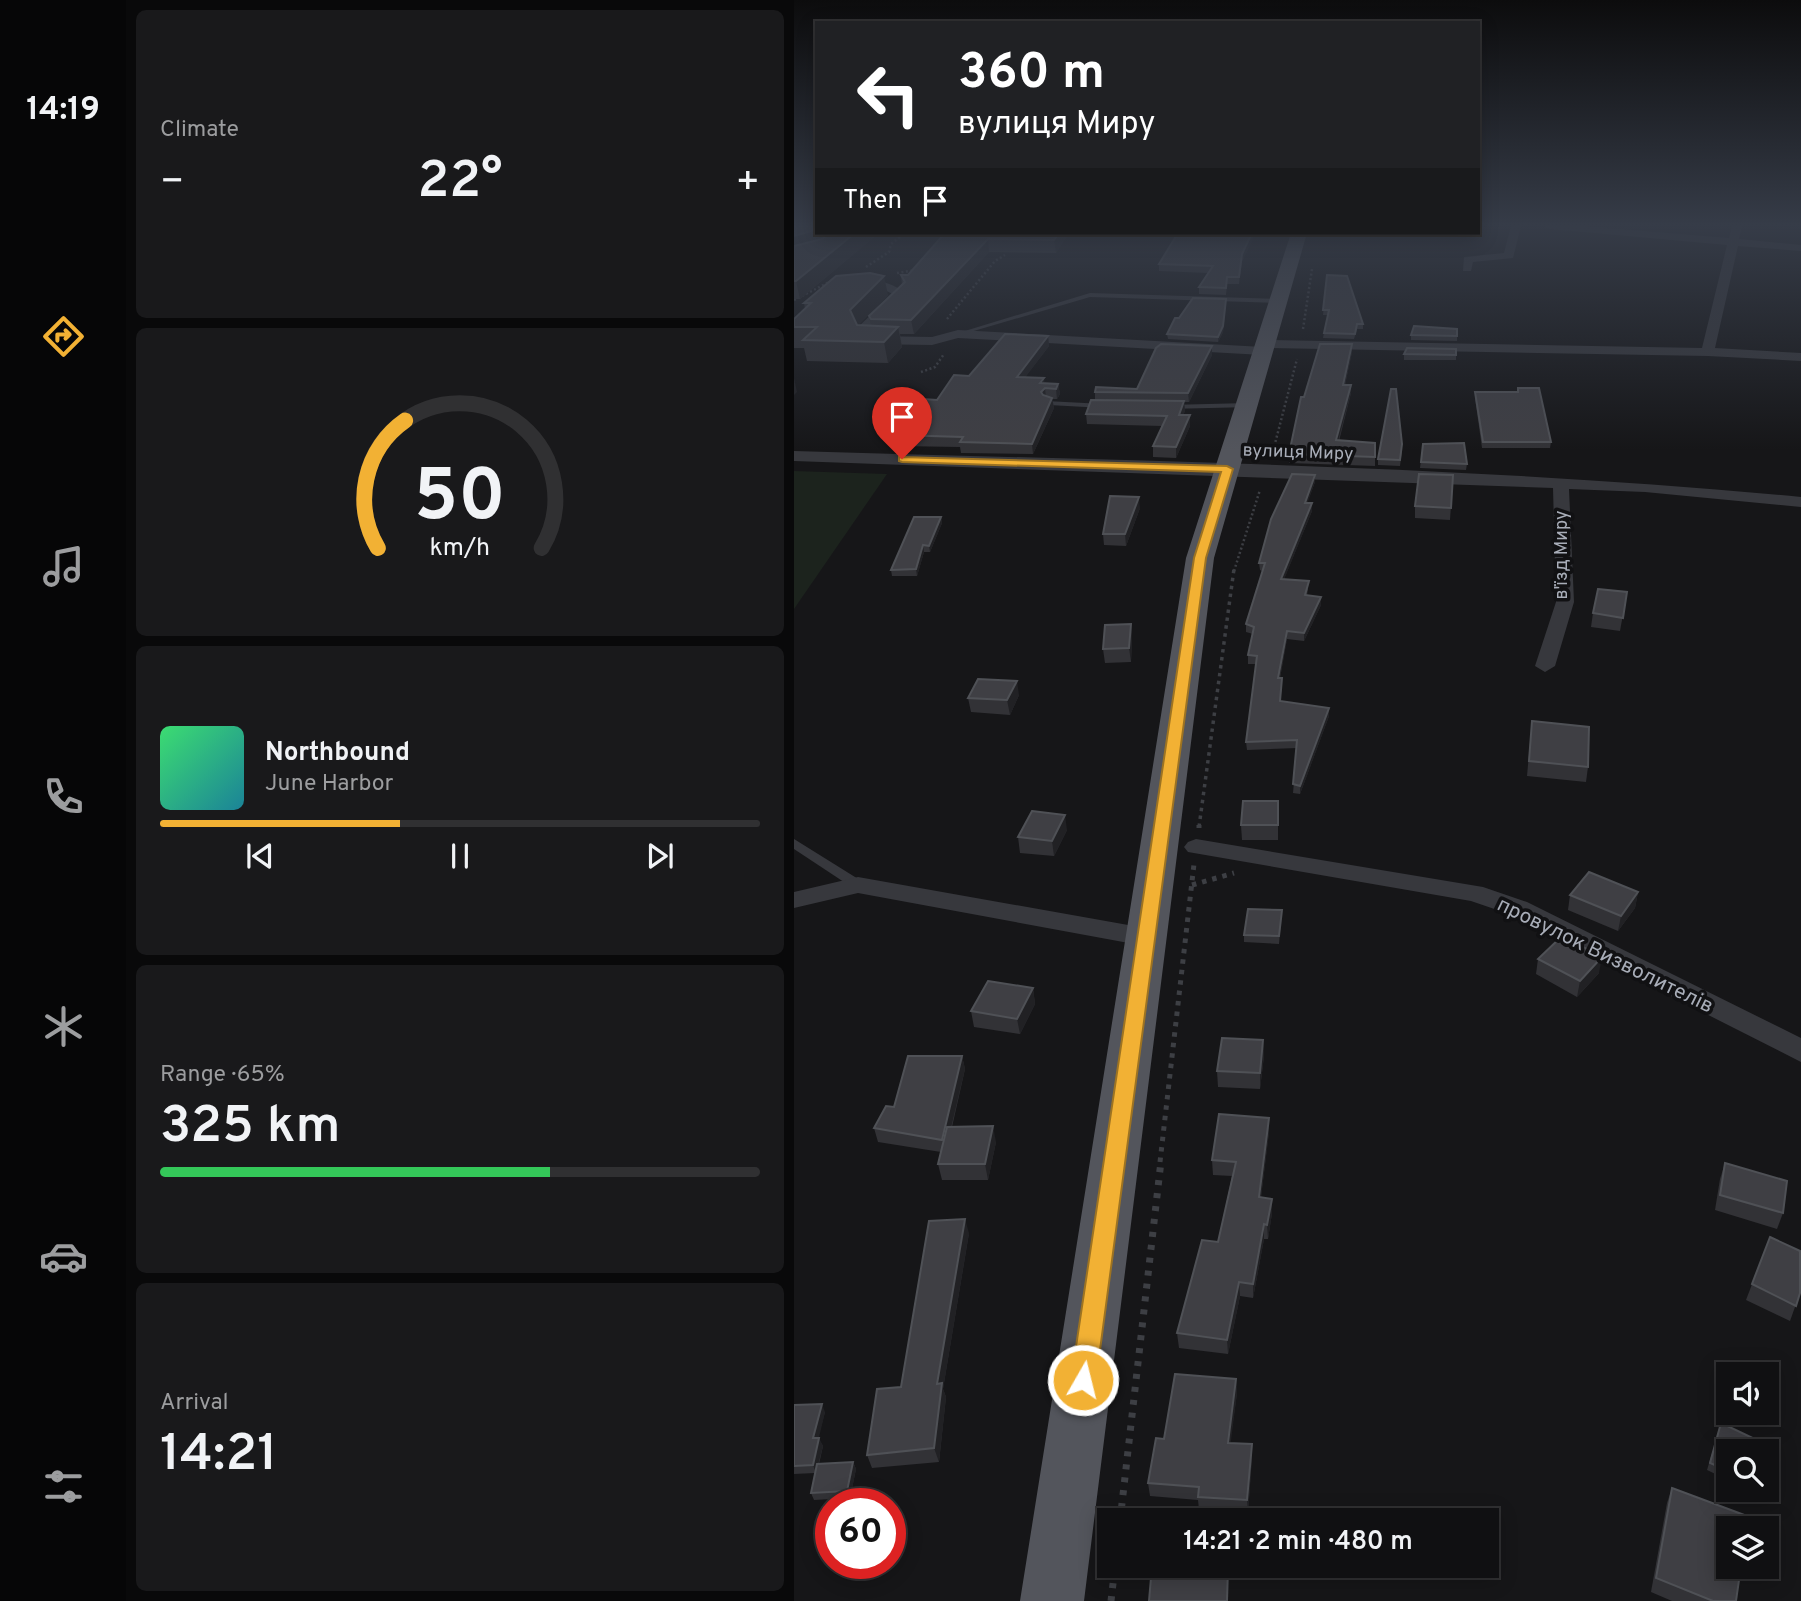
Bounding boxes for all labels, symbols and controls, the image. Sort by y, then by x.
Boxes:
text: 360 m [958,44,1105,106]
icon: left [843,49,934,140]
text: 14:19 [26,91,100,131]
text: вулиця Миру [958,105,1155,145]
text: Climate [160,116,239,145]
text: 22° [417,150,503,216]
text: − [160,159,185,208]
text: + [735,159,760,208]
icon: arrive [916,182,954,220]
text: Then [843,185,902,218]
icon: directions [39,312,88,361]
pin [872,387,932,459]
icon: arrive [883,398,921,436]
street label: вулиця Миру [1242,440,1354,466]
text: 50 [414,455,506,547]
street label: в'їзд Миру [1551,510,1574,600]
text: km/h [430,533,490,565]
icon: music [39,542,88,591]
text: Northbound [265,737,410,770]
text: June Harbor [265,770,393,799]
icon: phone [39,772,88,821]
icon: previous [241,837,279,875]
icon: pause [441,837,479,875]
icon: next [641,837,679,875]
street label: провулок Визволителів [1492,892,1718,1020]
icon: climate [39,1002,88,1051]
text: Range · 65% [160,1061,285,1090]
text: 325 km [160,1095,340,1161]
icon: car [39,1232,88,1281]
position arrow [1046,1343,1120,1417]
map controls [1716,1362,1779,1579]
button: sound [1716,1362,1779,1425]
text: Arrival [160,1389,229,1418]
text: 14:21 [160,1423,278,1489]
button: search [1716,1439,1779,1502]
icon: filters [39,1462,88,1511]
speed limit sign: 60 [815,1488,906,1579]
button: layers [1716,1516,1779,1579]
text: 14:21 · 2 min · 480 m [1183,1526,1413,1559]

